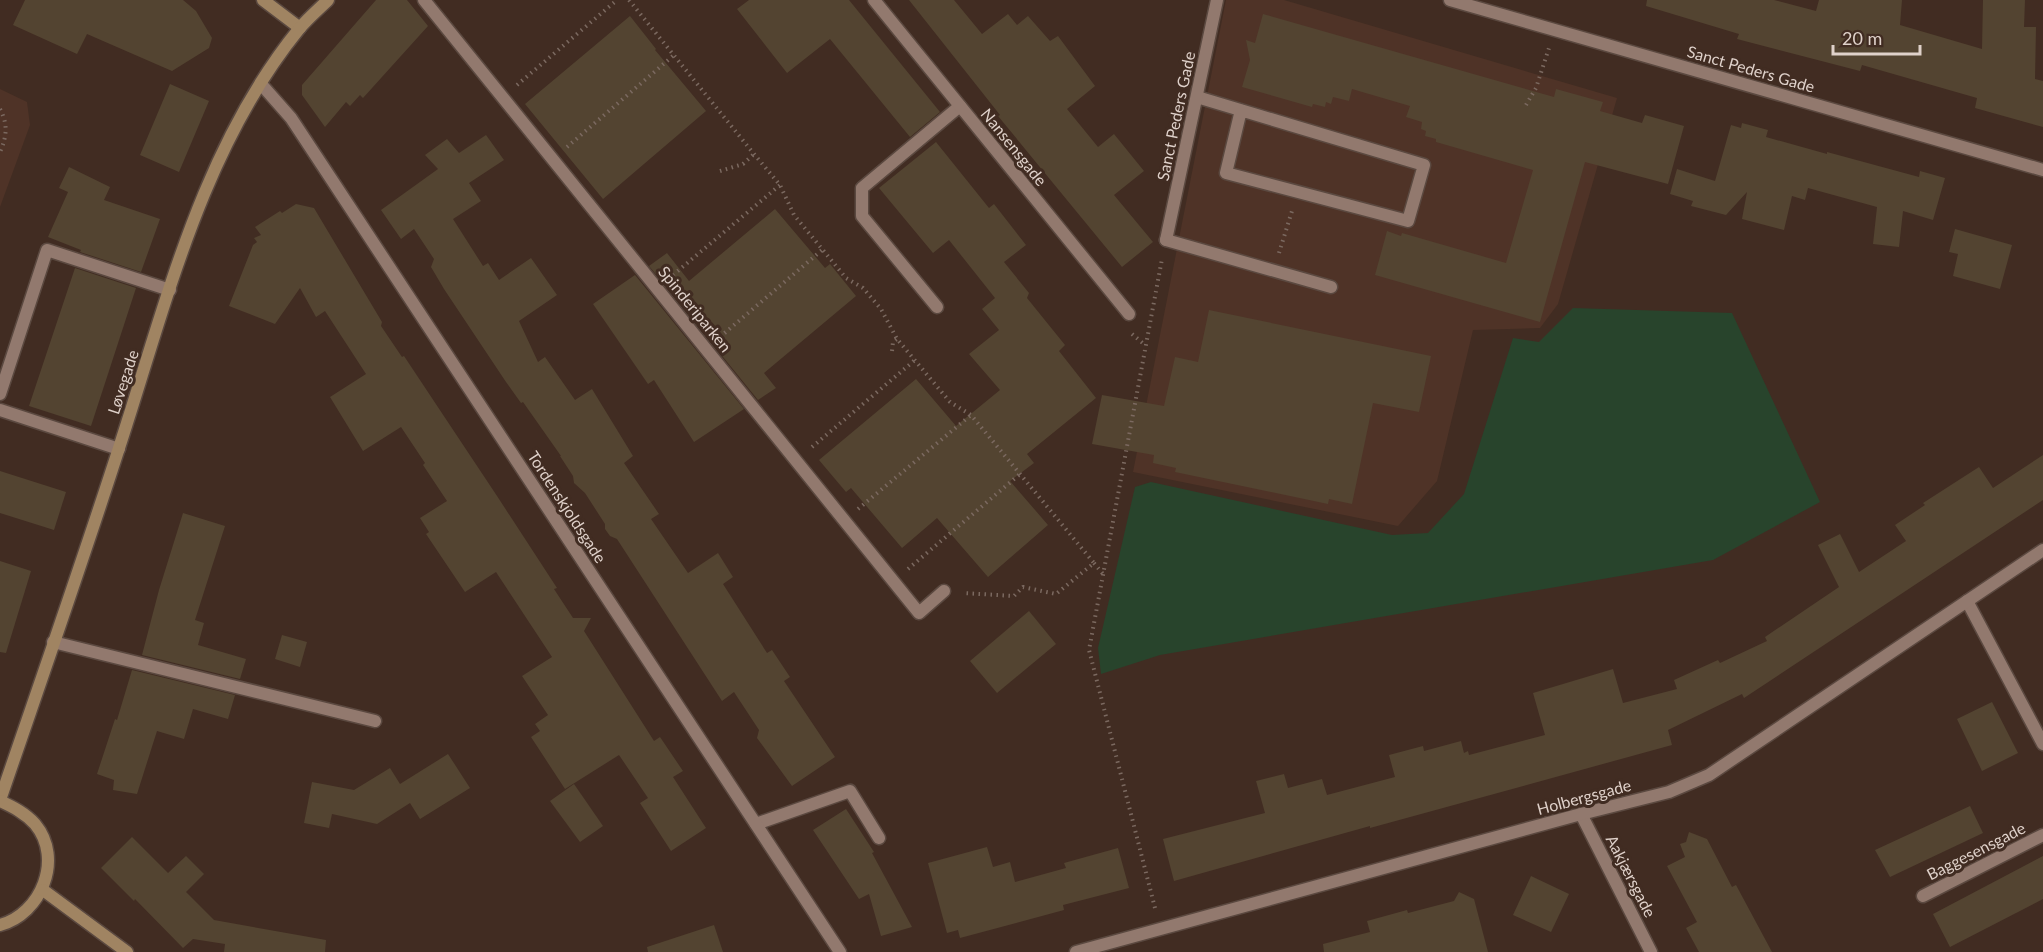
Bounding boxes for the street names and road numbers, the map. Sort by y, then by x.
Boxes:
street label: Sanct Peders Gade [1685,41,1817,96]
street label: Sanct Peders Gade [1153,49,1199,182]
street label: Nansensgade [978,104,1051,189]
street label: Spinderiparken [655,262,736,356]
street label: Løvegade [103,347,142,416]
street label: Tordenskjoldsgade [524,447,611,566]
street label: Holbergsgade [1535,775,1633,818]
street label: Baggesensgade [1923,818,2028,884]
street label: Aakjærsgade [1603,831,1660,920]

